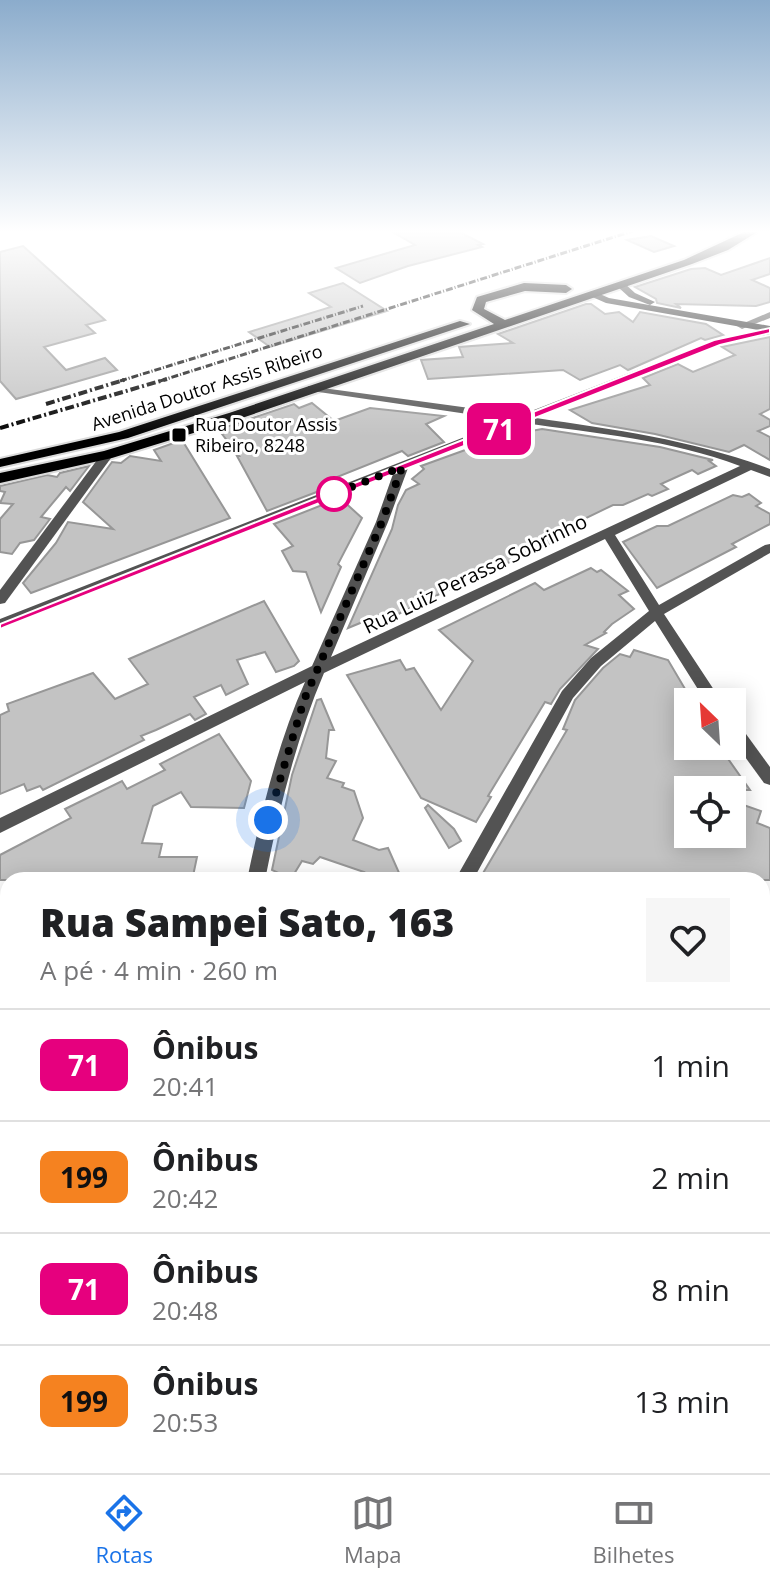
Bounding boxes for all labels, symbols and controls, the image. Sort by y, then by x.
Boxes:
street label: Avenida Doutor Assis Ribeiro [88,338,325,436]
line badge: 71 [463,403,535,455]
text: 71 [483,410,515,448]
place label: Rua Doutor Assis Ribeiro, 8248 [195,412,338,457]
marker: Rua Doutor Assis Ribeiro, 8248 [170,426,188,444]
unlabelled marker [317,477,351,511]
street label: Rua Luiz Perassa Sobrinho [358,507,591,640]
north arrow [674,688,746,760]
map controls [674,688,746,848]
button: locate [674,776,746,848]
your location [248,800,288,840]
text: Rua Sampei Sato, 163 [40,896,454,948]
button: heart [646,898,730,982]
text: A pé · 4 min · 260 m [40,952,278,988]
text: Ônibus [152,1027,258,1068]
text: 1 min [651,1045,730,1086]
text: 71 [68,1046,100,1084]
text: 20:41 [152,1068,218,1104]
text: Ônibus [152,1139,258,1180]
text: 2 min [651,1157,730,1198]
text: 199 [60,1158,108,1196]
text: 20:42 [152,1180,218,1216]
text: Ônibus [152,1251,258,1292]
text: 8 min [651,1269,730,1310]
text: 71 [68,1270,100,1308]
text: 20:48 [152,1292,218,1328]
text: Ônibus [152,1363,258,1404]
text: 13 min [634,1381,730,1422]
text: 199 [60,1382,108,1420]
text: 20:53 [152,1404,218,1440]
tab: Rotas [96,1491,153,1569]
tab: Mapa [344,1491,402,1569]
tab: Bilhetes [593,1491,674,1569]

